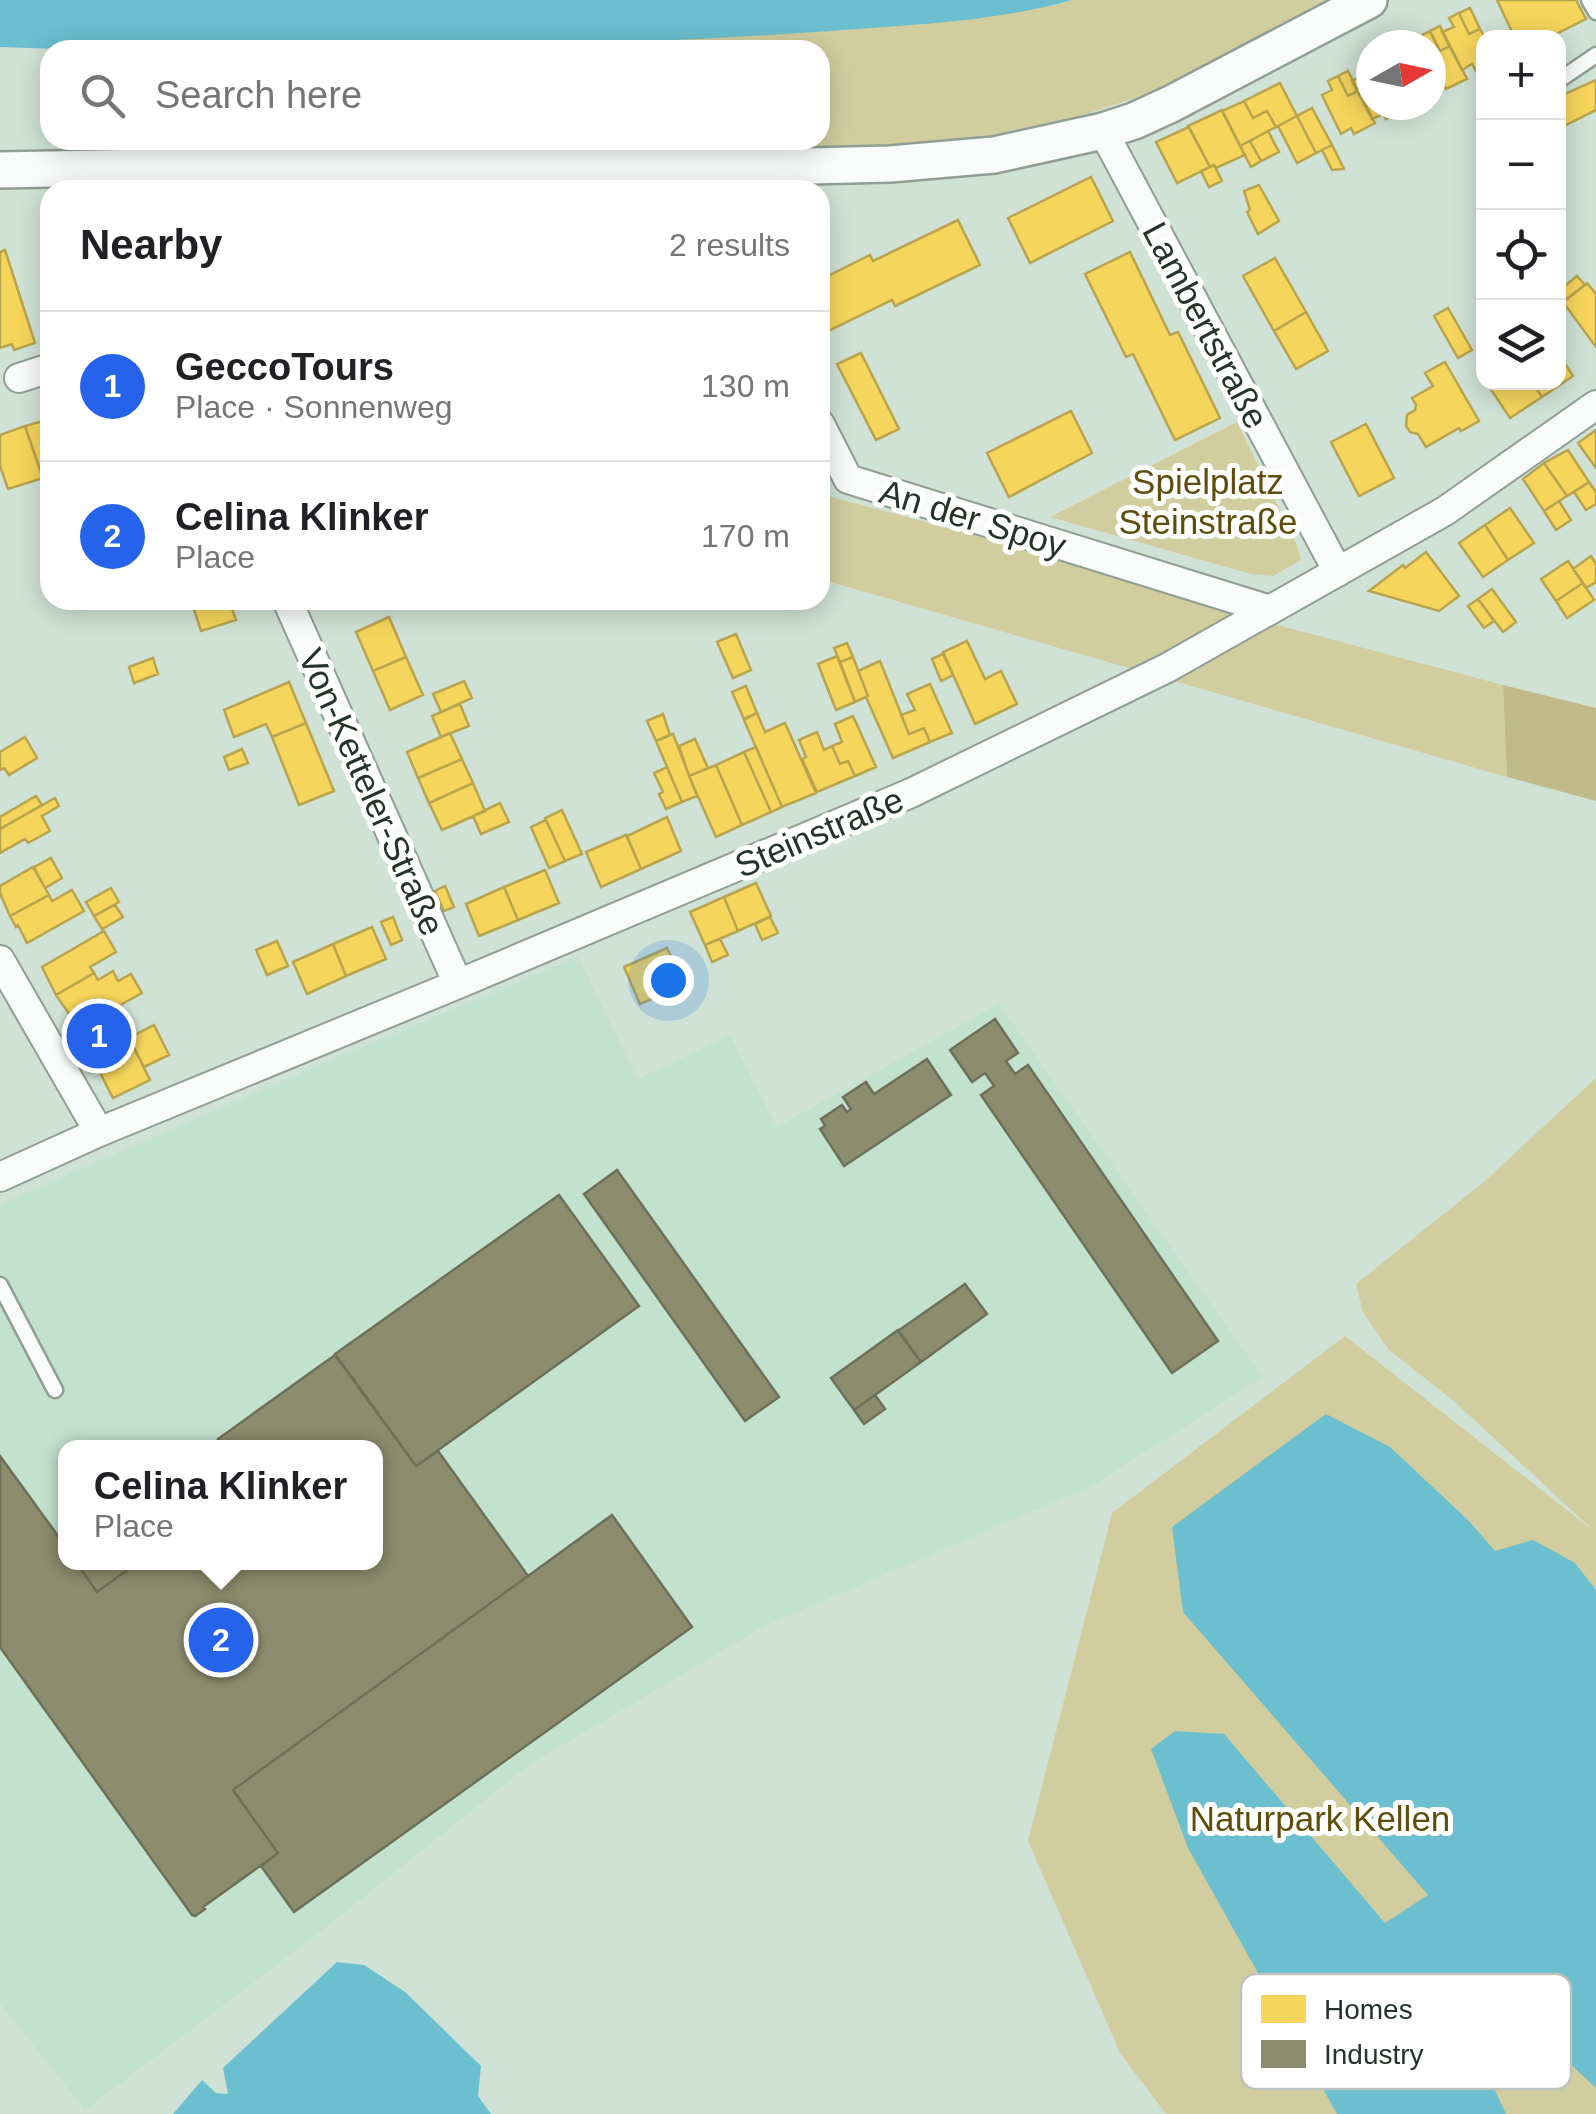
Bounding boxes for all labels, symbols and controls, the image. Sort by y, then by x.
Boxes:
north arrow [1356,30,1446,120]
map controls [1476,30,1566,390]
button: + [1476,30,1566,120]
search box [40,40,830,150]
icon: search [75,68,130,123]
text: Search here [155,74,362,116]
button: − [1476,120,1566,210]
button: locate [1476,210,1566,300]
street label: Lambertstraße [1135,215,1277,435]
text: Nearby [80,221,222,268]
text: 2 results [669,227,790,263]
button: layers [1476,300,1566,390]
text: GeccoTours [175,346,394,388]
text: 1 [104,368,121,404]
text: 130 m [701,368,790,404]
text: Place · Sonnenweg [175,389,453,425]
park label: Spielplatz Steinstraße [1119,462,1297,541]
street label: An der Spoy [875,471,1071,565]
text: Celina Klinker [175,496,428,538]
text: 2 [104,518,121,554]
text: 170 m [701,518,790,554]
text: Place [175,539,255,575]
street label: Von-Ketteler-Straße [291,643,453,941]
street label: Steinstraße [729,779,909,885]
your location [643,955,694,1006]
pin: 1 [66,998,132,1074]
popup [58,1440,383,1570]
text: Celina Klinker [94,1465,347,1507]
text: Place [94,1508,174,1544]
pin: 2 [188,1602,254,1678]
park label: Naturpark Kellen [1190,1799,1450,1838]
legend [1241,1974,1571,2089]
text: Homes [1324,1994,1413,2025]
text: Industry [1324,2039,1424,2070]

